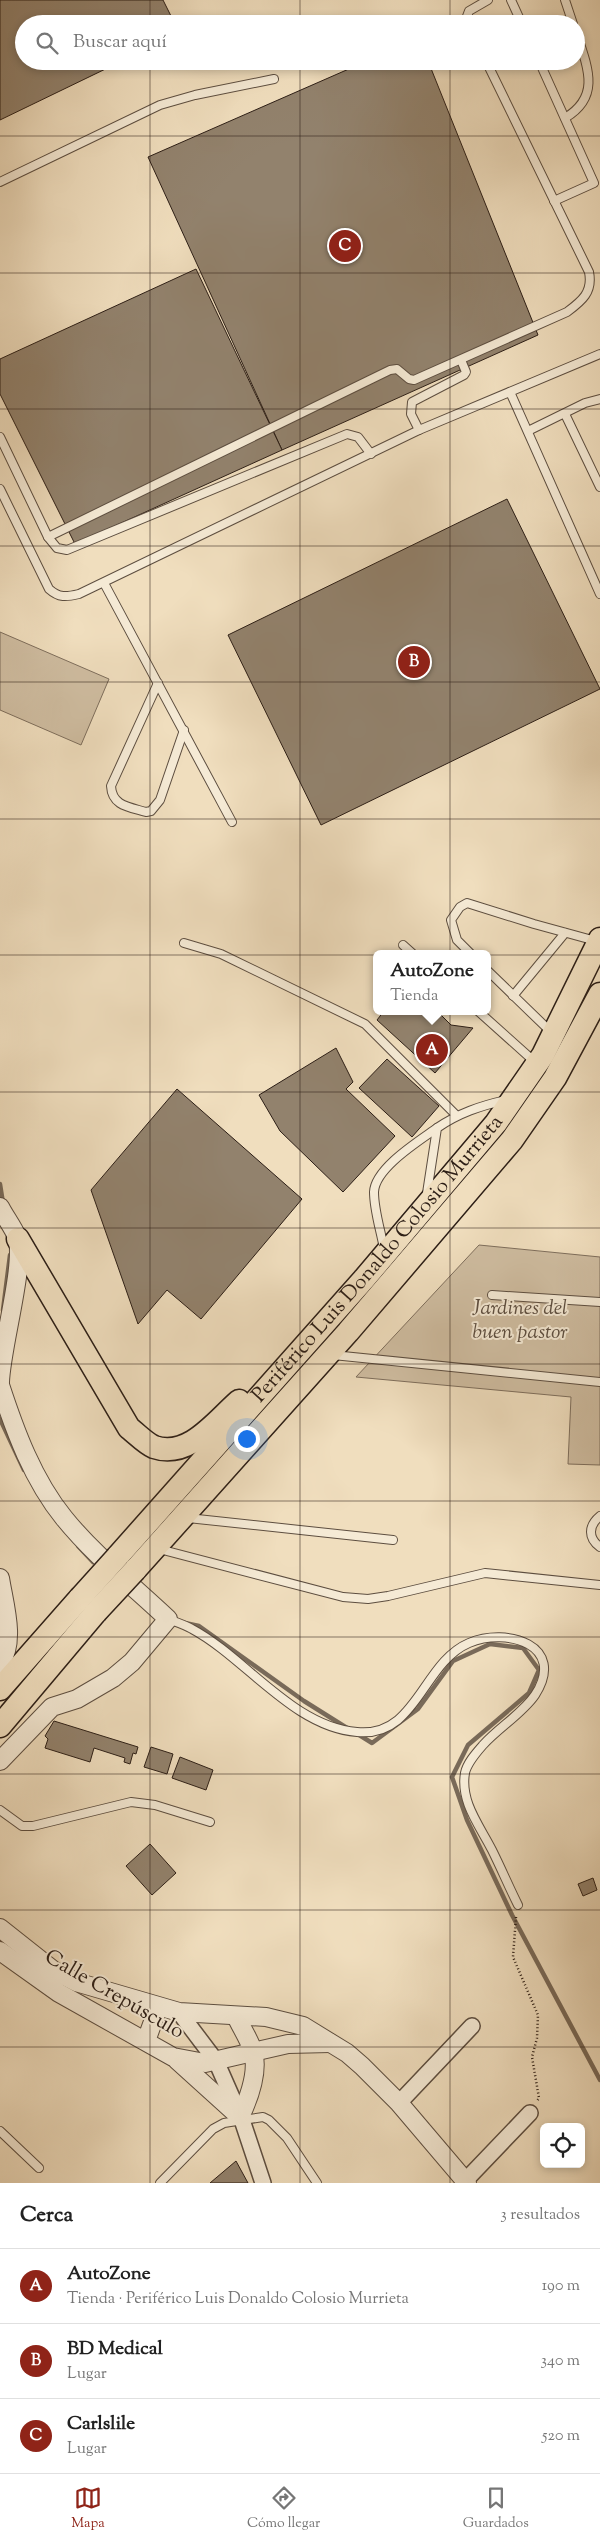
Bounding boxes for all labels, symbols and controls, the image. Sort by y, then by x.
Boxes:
search box [15,15,585,70]
icon: search [33,29,61,57]
text: Buscar aquí [73,29,167,56]
pin: C [329,227,361,265]
pin: B [398,643,430,681]
popup [373,950,491,1015]
text: AutoZone [390,958,474,985]
text: Tienda [390,985,438,1008]
pin: A [416,1031,448,1069]
street label: Periférico Luis Donaldo Colosio Murrieta [245,1110,512,1410]
park label: Jardines del buen pastor [471,1294,568,1348]
your location [234,1426,260,1452]
street label: Calle Crepúsculo [39,1943,189,2047]
map controls [540,2123,585,2168]
button: locate [540,2123,585,2168]
text: Cerca [20,2201,73,2231]
text: 3 resultados [500,2204,580,2227]
text: AutoZone [67,2261,151,2288]
text: A [30,2275,43,2298]
text: 190 m [542,2275,580,2298]
text: Tienda · Periférico Luis Donaldo Colosio Murrieta [67,2288,409,2311]
text: BD Medical [67,2336,163,2363]
text: B [31,2350,41,2373]
text: 340 m [541,2350,580,2373]
text: Lugar [67,2363,107,2386]
text: Carlslile [67,2411,135,2438]
text: C [30,2425,42,2448]
text: 520 m [542,2425,580,2448]
text: Lugar [67,2438,107,2461]
tab: Mapa [71,2484,105,2534]
tab: Cómo llegar [247,2484,320,2534]
tab: Guardados [463,2484,529,2534]

